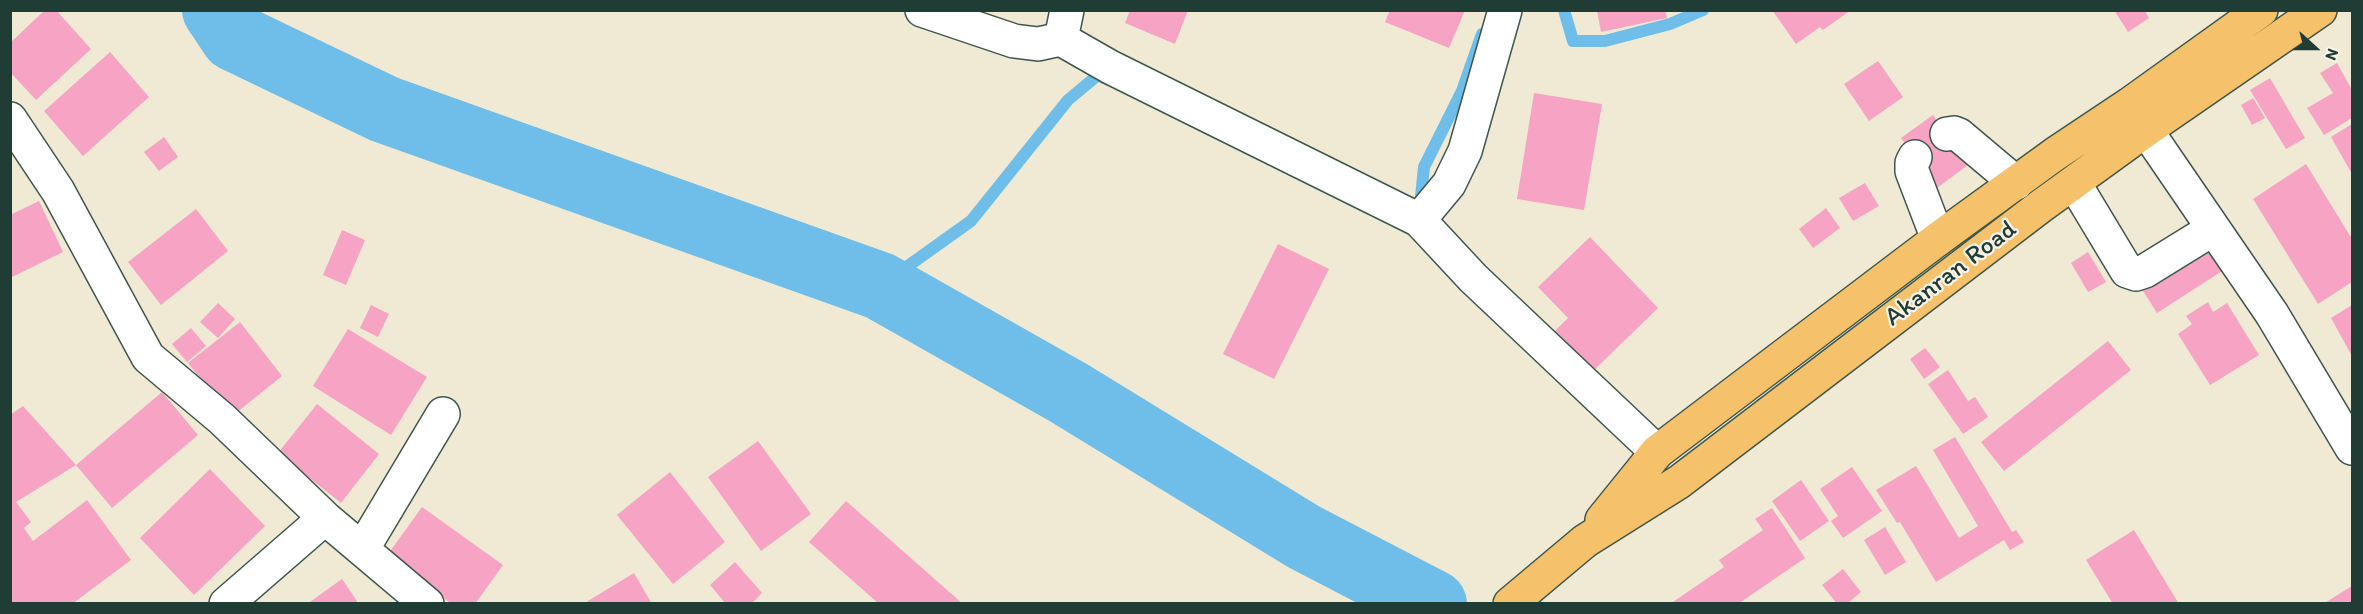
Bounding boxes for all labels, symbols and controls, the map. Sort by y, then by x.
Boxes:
north arrow [2285,18,2345,78]
text: N [2321,46,2343,63]
street label: Akanran Road [1879,214,2023,334]

